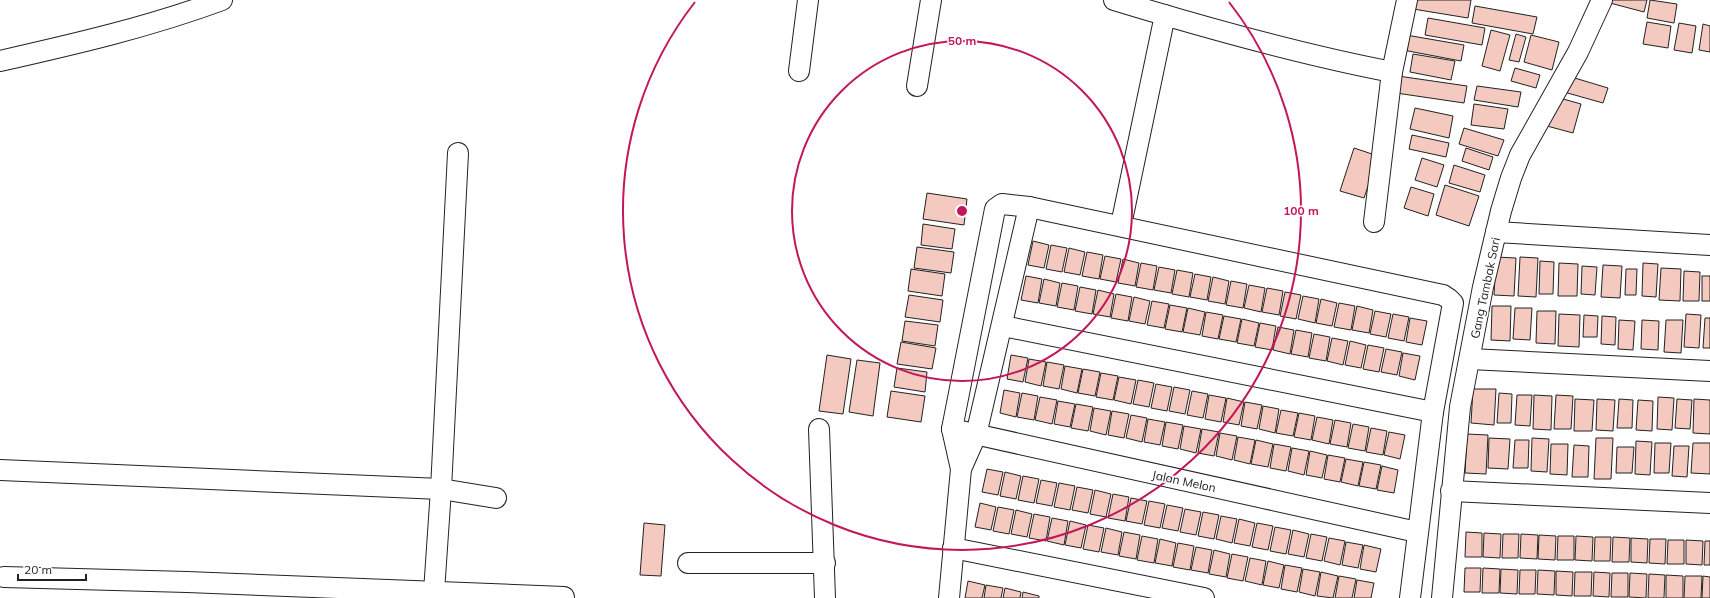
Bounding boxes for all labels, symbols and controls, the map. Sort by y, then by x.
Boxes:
text: 50 m [948,33,976,48]
text: 100 m [1283,203,1319,218]
centre of rings [955,204,969,218]
street label: Gang Tambak Sari [1467,236,1503,340]
street label: Jalan Melon [1151,467,1217,495]
scale bar [18,556,86,582]
text: 20 m [24,562,52,577]

